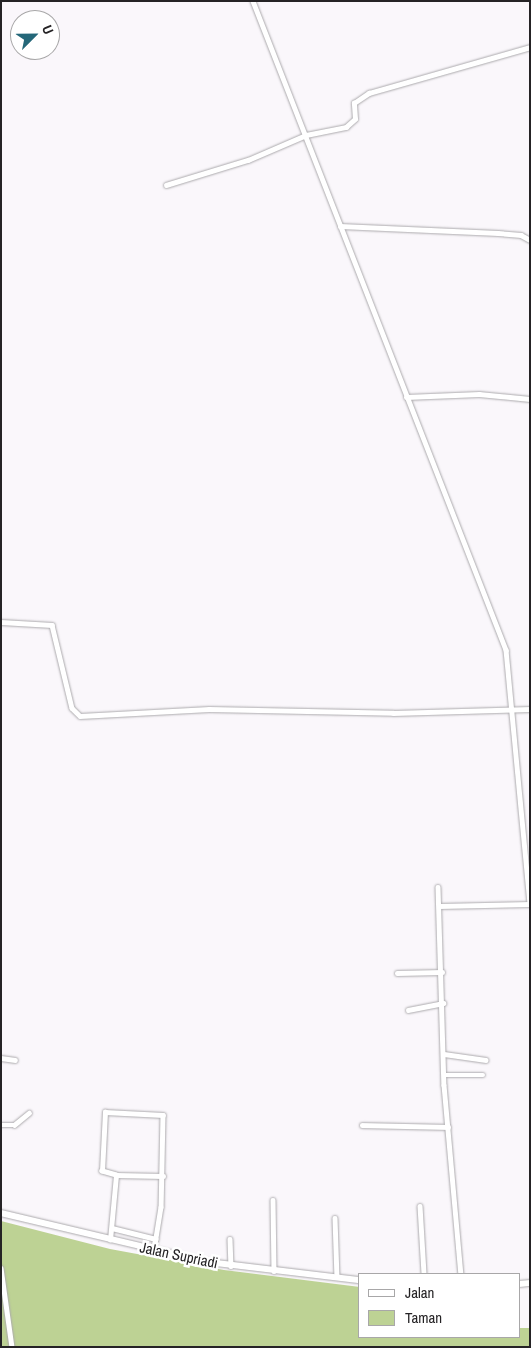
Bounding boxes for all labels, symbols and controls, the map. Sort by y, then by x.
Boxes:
north arrow [10,10,60,60]
text: U [38,22,58,37]
street label: Jalan Supriadi [138,1238,220,1272]
legend [358,1273,521,1338]
text: Jalan [405,1282,434,1303]
text: Taman [405,1307,442,1328]

